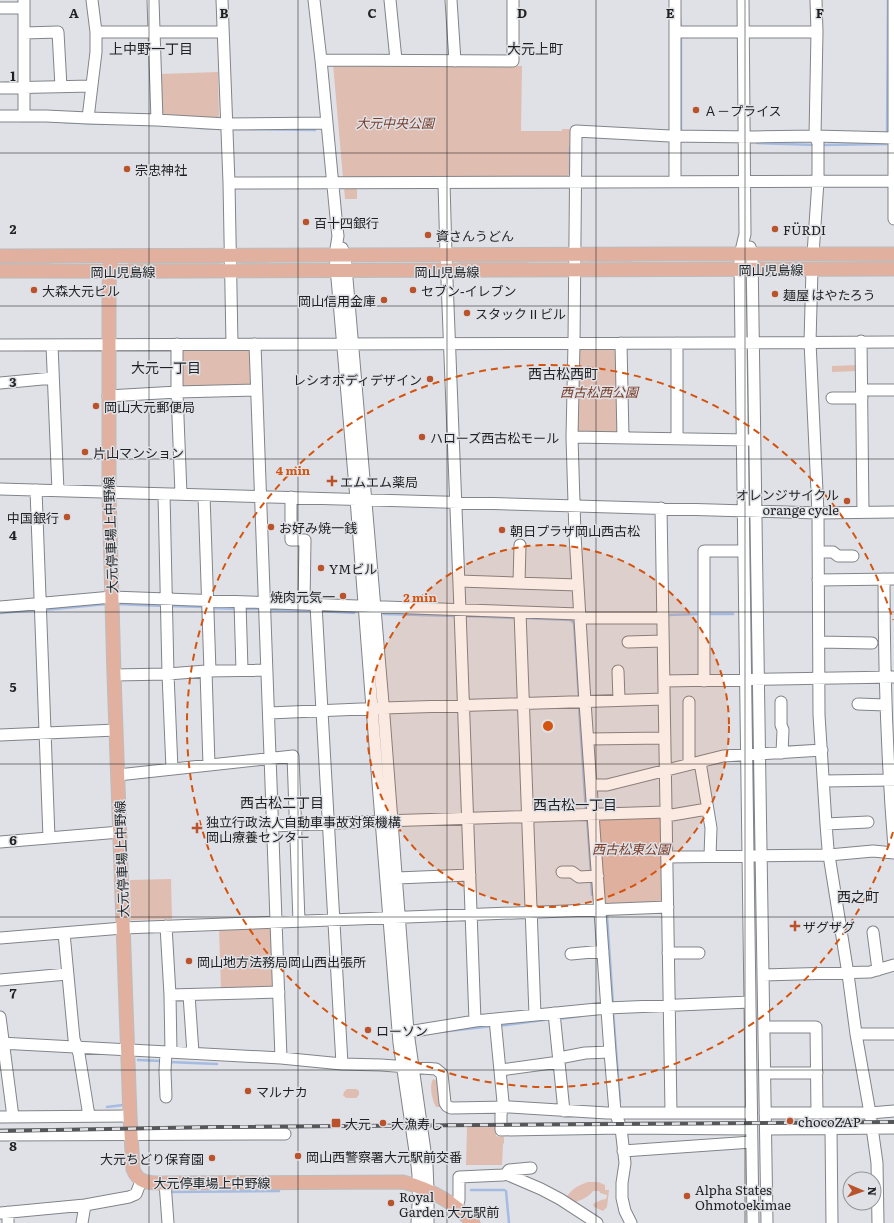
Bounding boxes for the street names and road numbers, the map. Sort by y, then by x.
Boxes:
street label: 岡山児島線 [738,260,804,279]
street label: 岡山児島線 [90,262,156,281]
street label: 岡山児島線 [414,262,480,281]
street label: 大元停車場上中野線 [98,476,122,594]
street label: 大元停車場上中野線 [109,800,133,918]
street label: 大元停車場上中野線 [153,1173,271,1192]

